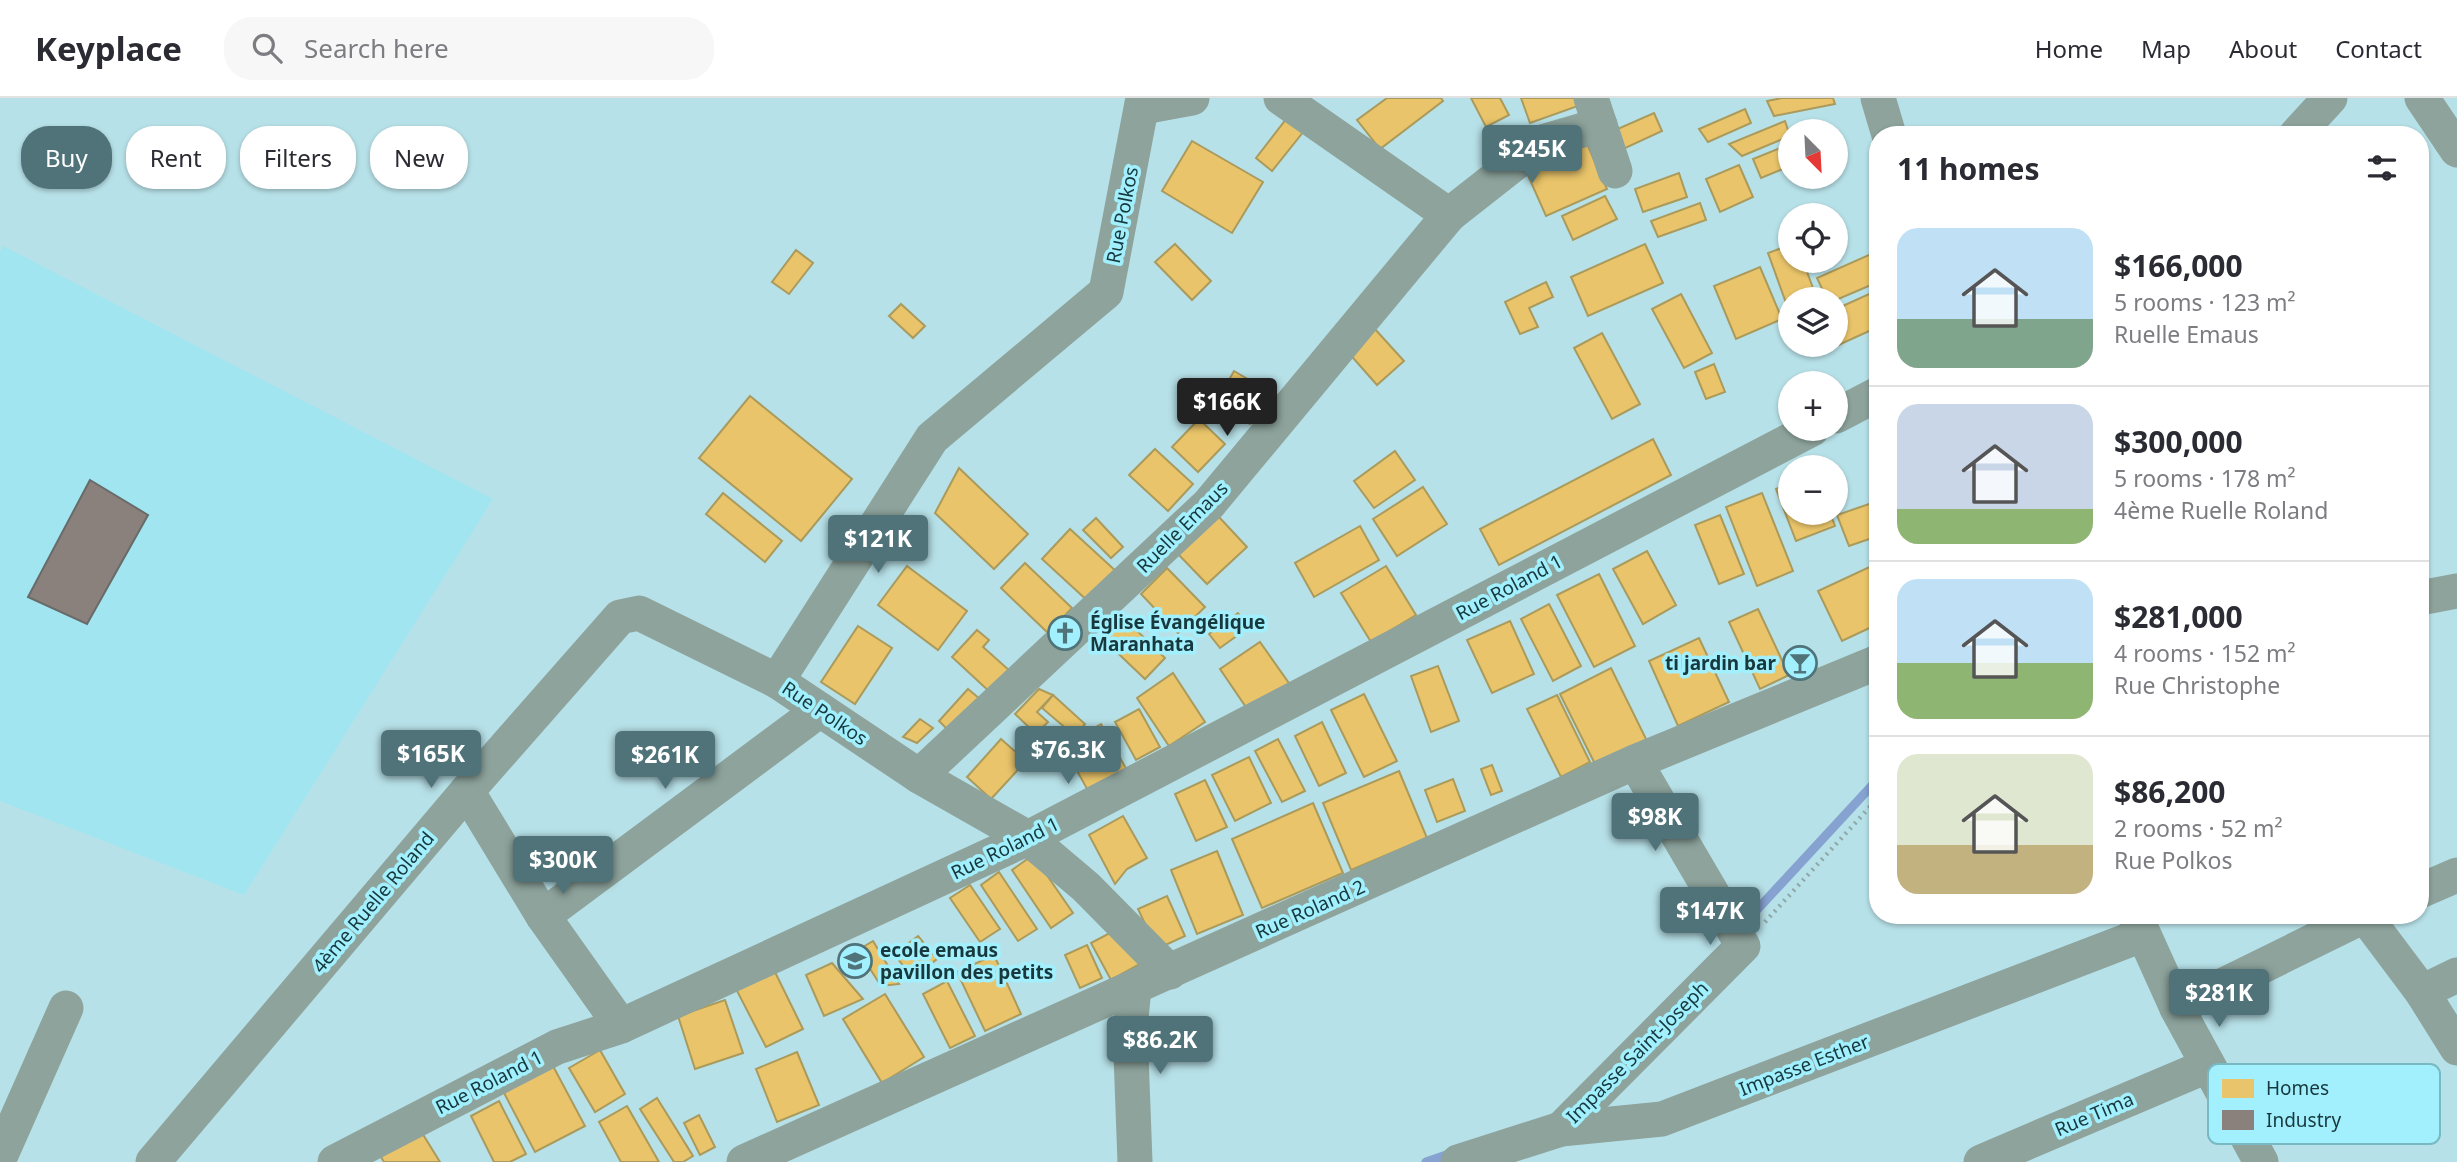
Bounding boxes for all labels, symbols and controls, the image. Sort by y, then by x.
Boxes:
search box [224,17,714,80]
text: Keyplace [35,26,182,71]
icon: search [248,29,286,67]
text: Search here [304,30,449,66]
text: Home [2035,32,2103,65]
text: Map [2141,32,2191,65]
text: About [2229,32,2297,65]
text: Contact [2335,32,2422,65]
north arrow [1778,119,1848,189]
map controls [1778,119,1848,525]
chip: Buy [21,126,112,189]
chip: Rent [126,126,226,189]
chip: Filters [240,126,356,189]
chip: New [370,126,468,189]
pin: $245K [1483,126,1581,185]
text: $245K [1498,132,1566,164]
text: 11 homes [1897,148,2040,189]
icon: filters [2363,149,2401,187]
street label: Rue Polkos [1100,164,1144,266]
button: locate [1778,203,1848,273]
text: $166,000 [2114,245,2243,286]
icon: home [1953,256,2037,340]
text: 5 rooms · 123 m² [2114,286,2296,318]
button: layers [1778,287,1848,357]
text: Ruelle Emaus [2114,318,2259,350]
button: + [1778,371,1848,441]
pin: $166K [1178,378,1276,438]
text: $166K [1193,385,1261,417]
text: $300,000 [2114,421,2243,462]
icon: home [1953,432,2037,516]
button: − [1778,455,1848,525]
text: 5 rooms · 178 m² [2114,462,2296,494]
street label: Ruelle Emaus [1131,476,1233,578]
text: 4ème Ruelle Roland [2114,494,2328,526]
pin: $121K [829,516,927,575]
text: $121K [844,522,912,554]
street label: Rue Roland 1 [1451,548,1567,626]
text: $281,000 [2114,596,2243,637]
icon: home [1953,607,2037,691]
place label: Église Évangélique Maranhata [1090,609,1265,657]
church icon: Église Évangélique Maranhata [1046,614,1084,652]
text: 4 rooms · 152 m² [2114,637,2296,669]
bar icon: ti jardin bar [1781,644,1819,682]
place label: ti jardin bar [1665,650,1777,676]
text: Rue Christophe [2114,669,2280,701]
street label: Rue Polkos [777,675,873,751]
pin: $76.3K [1011,726,1125,786]
pin: $165K [382,730,480,790]
pin: $261K [616,732,714,791]
text: $76.3K [1031,733,1105,765]
text: $165K [397,737,465,769]
text: $261K [631,738,699,770]
text: $86,200 [2114,771,2226,812]
icon: home [1953,782,2037,866]
pin: $98K [1614,794,1696,853]
text: $98K [1628,800,1682,832]
street label: Rue Roland 1 [947,811,1063,885]
text: 2 rooms · 52 m² [2114,812,2283,844]
street label: 4ème Ruelle Roland [306,826,440,978]
pin: $300K [514,836,612,896]
text: $300K [529,843,597,875]
text: Rue Polkos [2114,844,2232,876]
street label: Rue Roland 2 [1251,873,1369,945]
pin: $147K [1661,888,1759,947]
text: $147K [1676,894,1744,926]
place label: ecole emaus pavillon des petits [880,937,1053,985]
school or university icon: ecole emaus pavillon des petits [836,942,874,980]
pin: $281K [2170,970,2268,1029]
street label: Impasse Saint-Joseph [1560,975,1714,1129]
text: $281K [2185,976,2253,1008]
pin: $86.2K [1103,1016,1217,1076]
text: $86.2K [1123,1023,1197,1055]
street label: Impasse Esther [1735,1028,1873,1102]
street label: Rue Roland 1 [431,1044,547,1120]
legend [2208,1064,2440,1144]
text: Homes [2266,1075,2329,1101]
street label: Rue Tima [2051,1086,2137,1142]
text: Industry [2266,1107,2341,1133]

